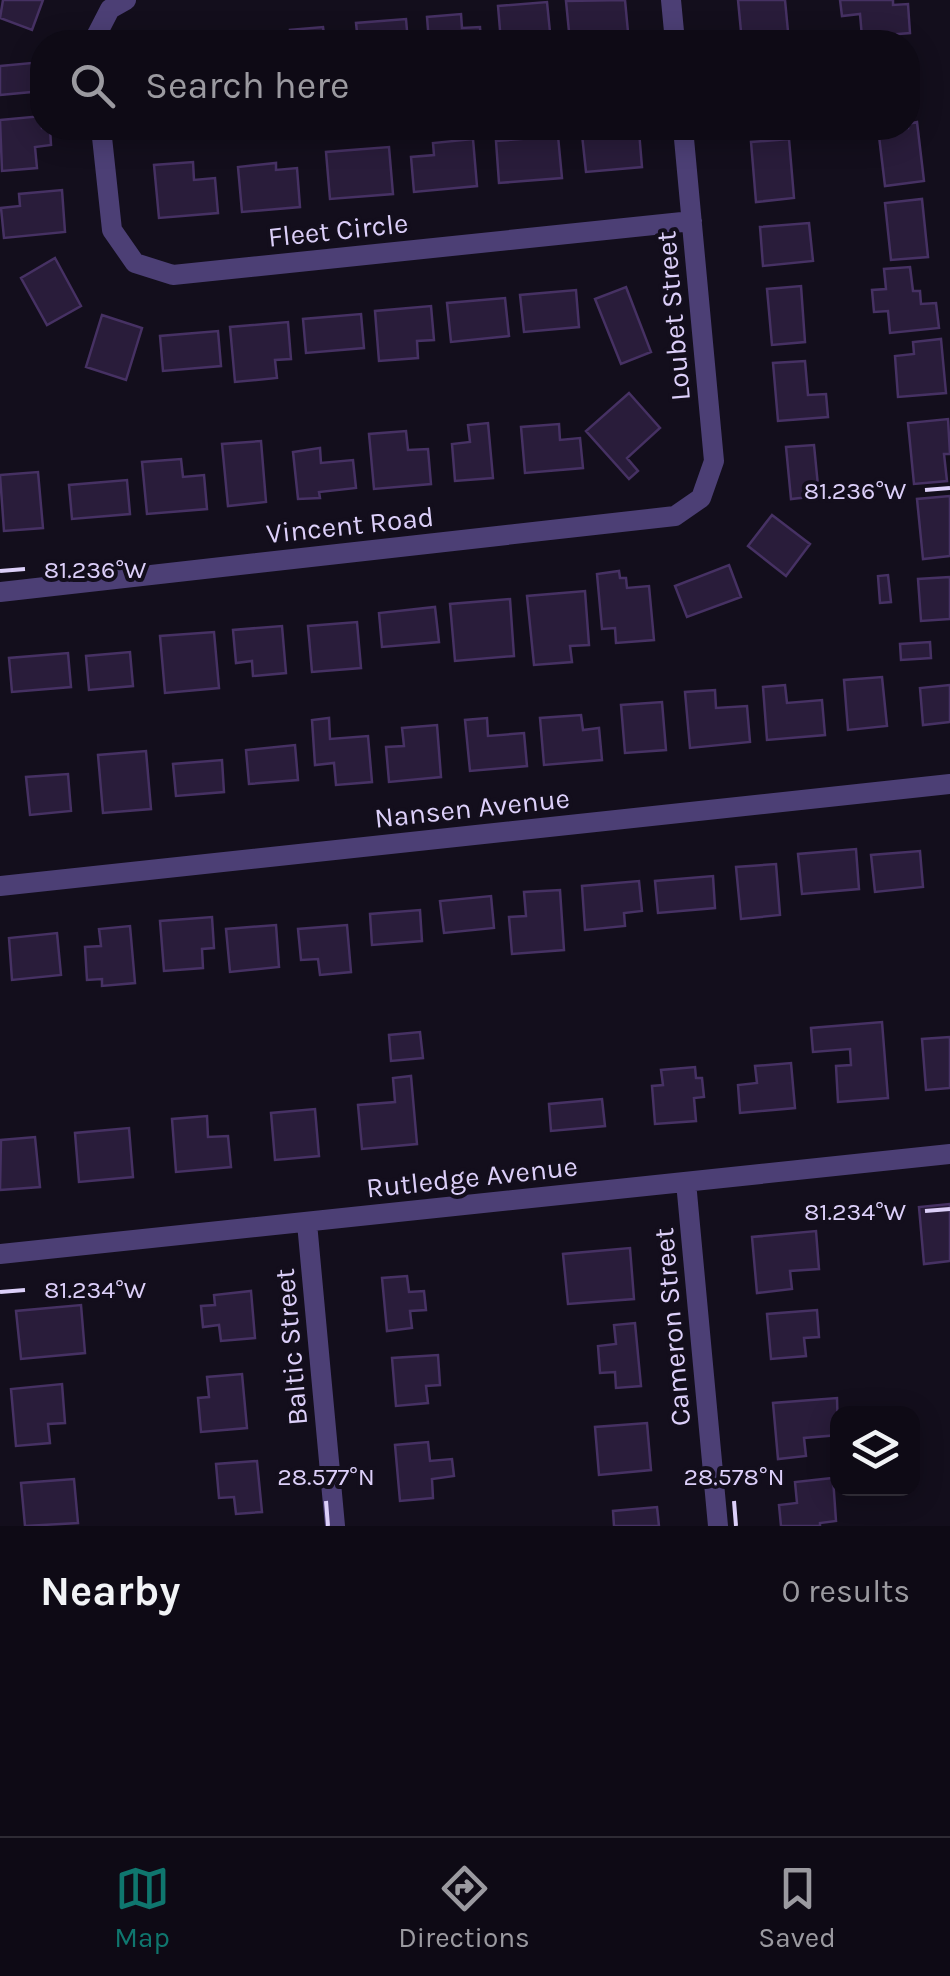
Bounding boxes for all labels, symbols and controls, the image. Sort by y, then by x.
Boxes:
search box [30,30,920,140]
icon: search [65,58,120,113]
text: Search here [145,63,349,108]
street label: Fleet Circle [266,206,410,254]
street label: Loubet Street [649,230,697,402]
text: 81.236°W [804,476,906,505]
street label: Vincent Road [265,500,435,550]
text: 81.236°W [44,555,146,584]
street label: Nansen Avenue [373,781,571,835]
street label: Rutledge Avenue [365,1149,579,1205]
text: 81.234°W [804,1197,906,1226]
street label: Cameron Street [647,1226,697,1428]
street label: Baltic Street [268,1267,314,1427]
text: 81.234°W [44,1275,146,1304]
map controls [830,1406,920,1496]
button: layers [830,1406,920,1496]
text: 28.577°N [277,1462,375,1491]
text: 28.578°N [683,1462,785,1491]
text: Nearby [40,1566,180,1616]
text: 0 results [781,1573,910,1610]
tab: Map [114,1861,170,1954]
tab: Directions [398,1861,530,1954]
tab: Saved [758,1861,836,1954]

